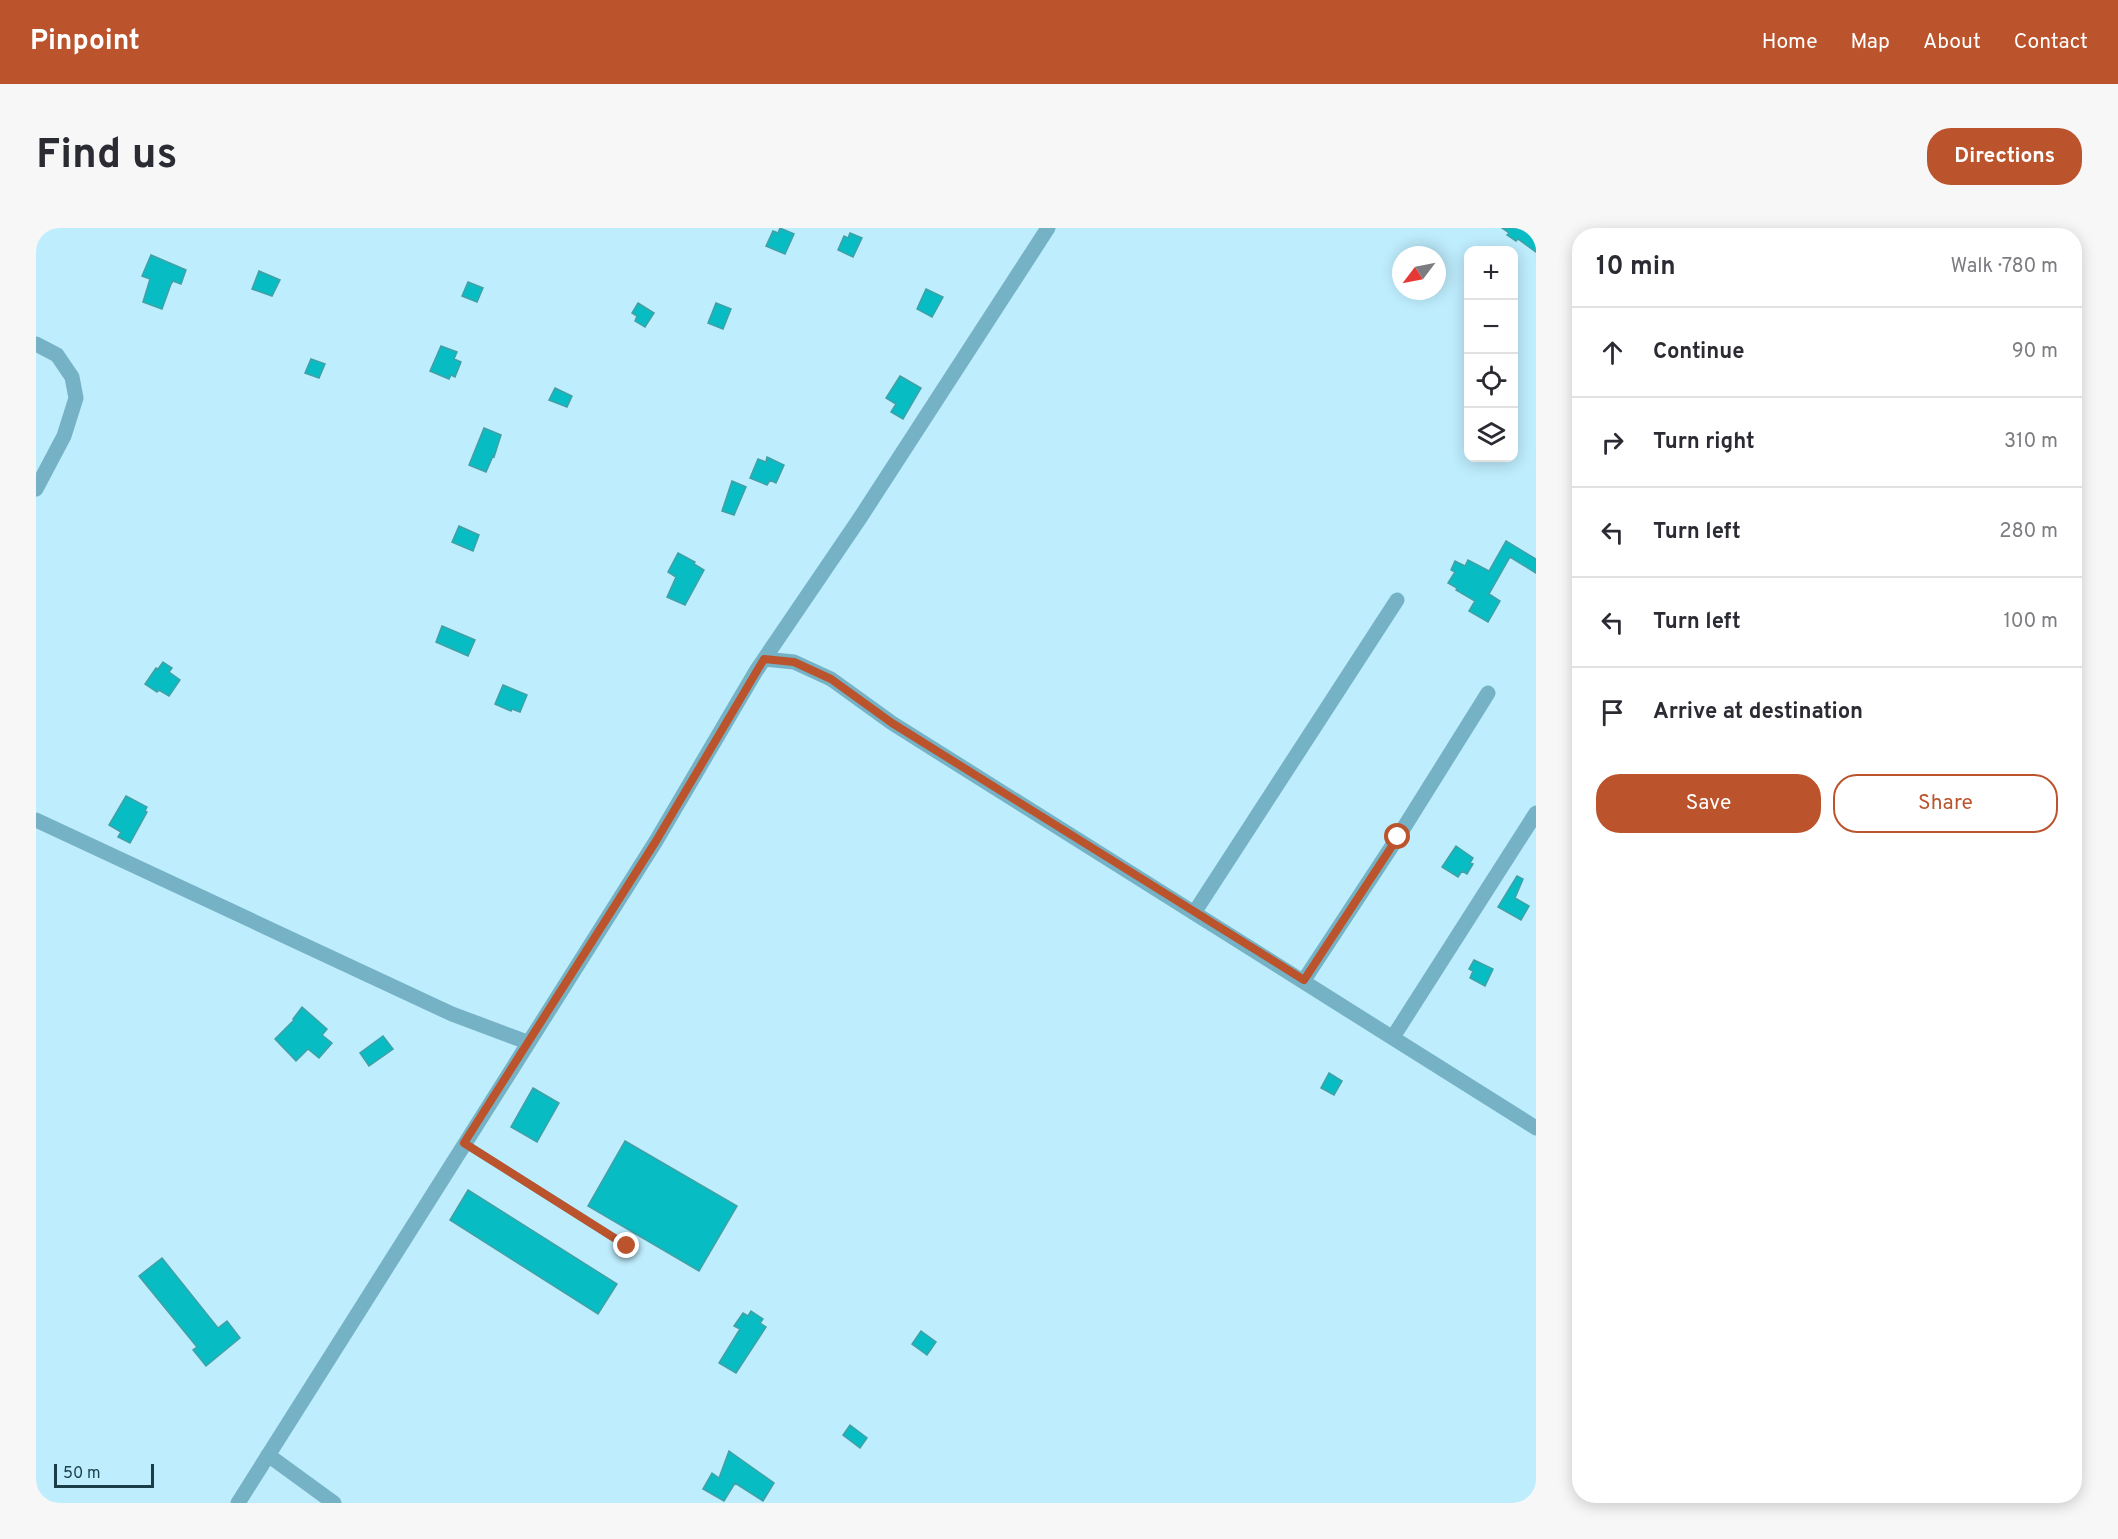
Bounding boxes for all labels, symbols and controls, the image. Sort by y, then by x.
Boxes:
text: Pinpoint [30,24,140,60]
text: Home [1762,29,1818,56]
text: Map [1851,29,1890,56]
text: About [1923,29,1981,56]
text: Contact [2014,29,2088,56]
button: Directions [1927,128,2082,185]
text: Find us [36,130,177,183]
north arrow [1392,246,1446,300]
map controls [1464,246,1518,462]
button: + [1464,246,1518,300]
text: 10 min [1596,251,1676,284]
text: Walk · 780 m [1950,254,2058,280]
button: − [1464,300,1518,354]
icon: ahead [1596,336,1629,369]
text: Continue [1653,339,1744,366]
text: 90 m [2012,339,2058,365]
button: locate [1464,354,1518,408]
button: layers [1464,408,1518,462]
icon: right [1596,426,1629,459]
text: Turn right [1653,429,1755,456]
text: 310 m [2004,429,2058,455]
icon: left [1596,516,1629,549]
text: Turn left [1653,519,1741,546]
text: 280 m [1999,519,2058,545]
icon: left [1596,606,1629,639]
text: Turn left [1653,609,1741,636]
text: 100 m [2003,609,2058,635]
icon: arrive [1596,696,1629,729]
text: Arrive at destination [1653,699,1863,726]
button: Save [1596,774,1821,833]
button: Share [1833,774,2058,833]
route start [1384,823,1410,849]
route end [613,1232,639,1258]
scale bar [54,1461,154,1488]
text: 50 m [63,1464,101,1484]

